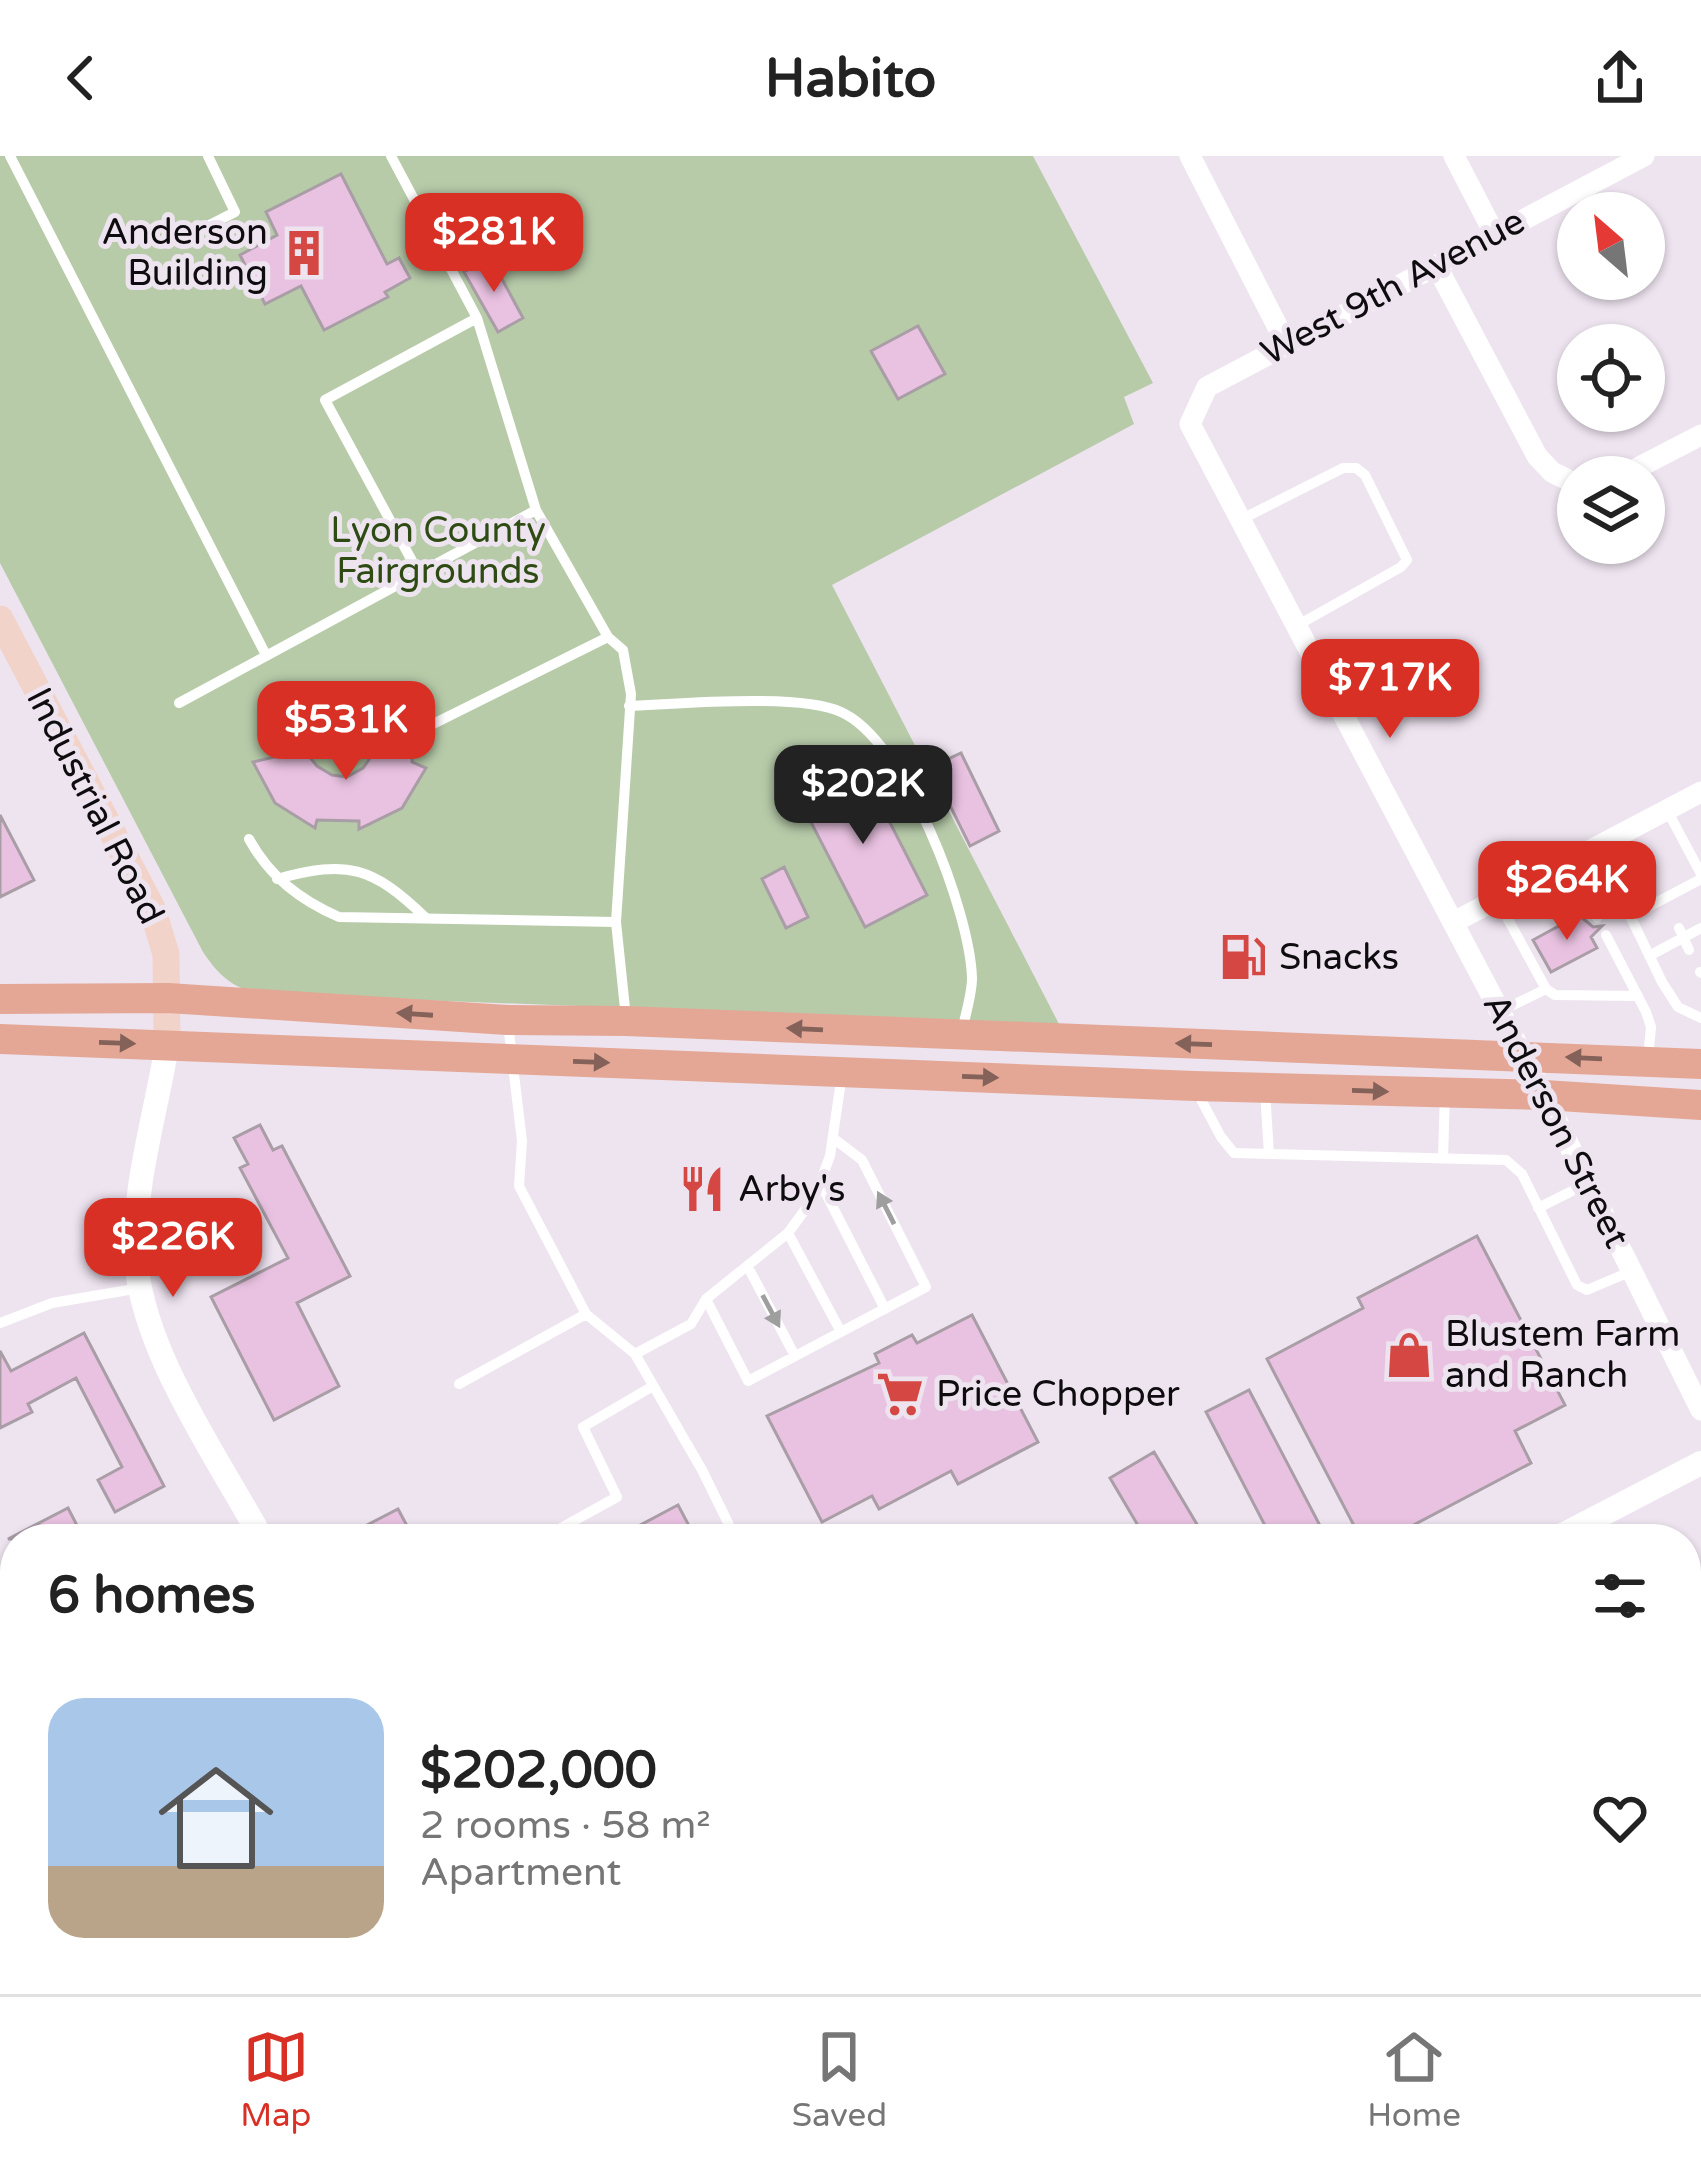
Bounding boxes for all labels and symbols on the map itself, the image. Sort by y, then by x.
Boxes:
north arrow [1557,192,1665,300]
pin: $281K [410,193,578,295]
street label: West 9th Avenue [1254,199,1532,375]
place label: Anderson Building [101,211,268,295]
building icon: Anderson Building [279,228,329,278]
park label: Lyon County Fairgrounds [330,509,546,593]
pin: $717K [1306,639,1474,741]
street label: Industrial Road [17,681,173,931]
pin: $531K [262,681,430,783]
pin: $202K [779,745,947,847]
pin: $264K [1483,841,1651,943]
fuel station icon: Snacks [1218,932,1268,982]
place label: Snacks [1279,936,1399,979]
street label: Anderson Street [1474,987,1638,1255]
one-way arrow [395,1004,433,1023]
one-way arrow [785,1019,823,1038]
one-way arrow [99,1034,137,1053]
one-way arrow [1174,1035,1212,1054]
one-way arrow [1564,1048,1602,1067]
one-way arrow [573,1053,611,1072]
one-way arrow [962,1068,1000,1087]
one-way arrow [1352,1081,1390,1100]
restaurant icon: Arby's [677,1164,727,1214]
place label: Arby's [738,1168,846,1211]
one-way arrow [876,1190,896,1225]
pin: $226K [89,1198,257,1300]
one-way arrow [761,1294,781,1329]
place label: Blustem Farm and Ranch [1445,1313,1680,1397]
shop icon: Blustem Farm and Ranch [1384,1330,1434,1380]
supermarket icon: Price Chopper [875,1369,925,1419]
place label: Price Chopper [936,1373,1180,1416]

